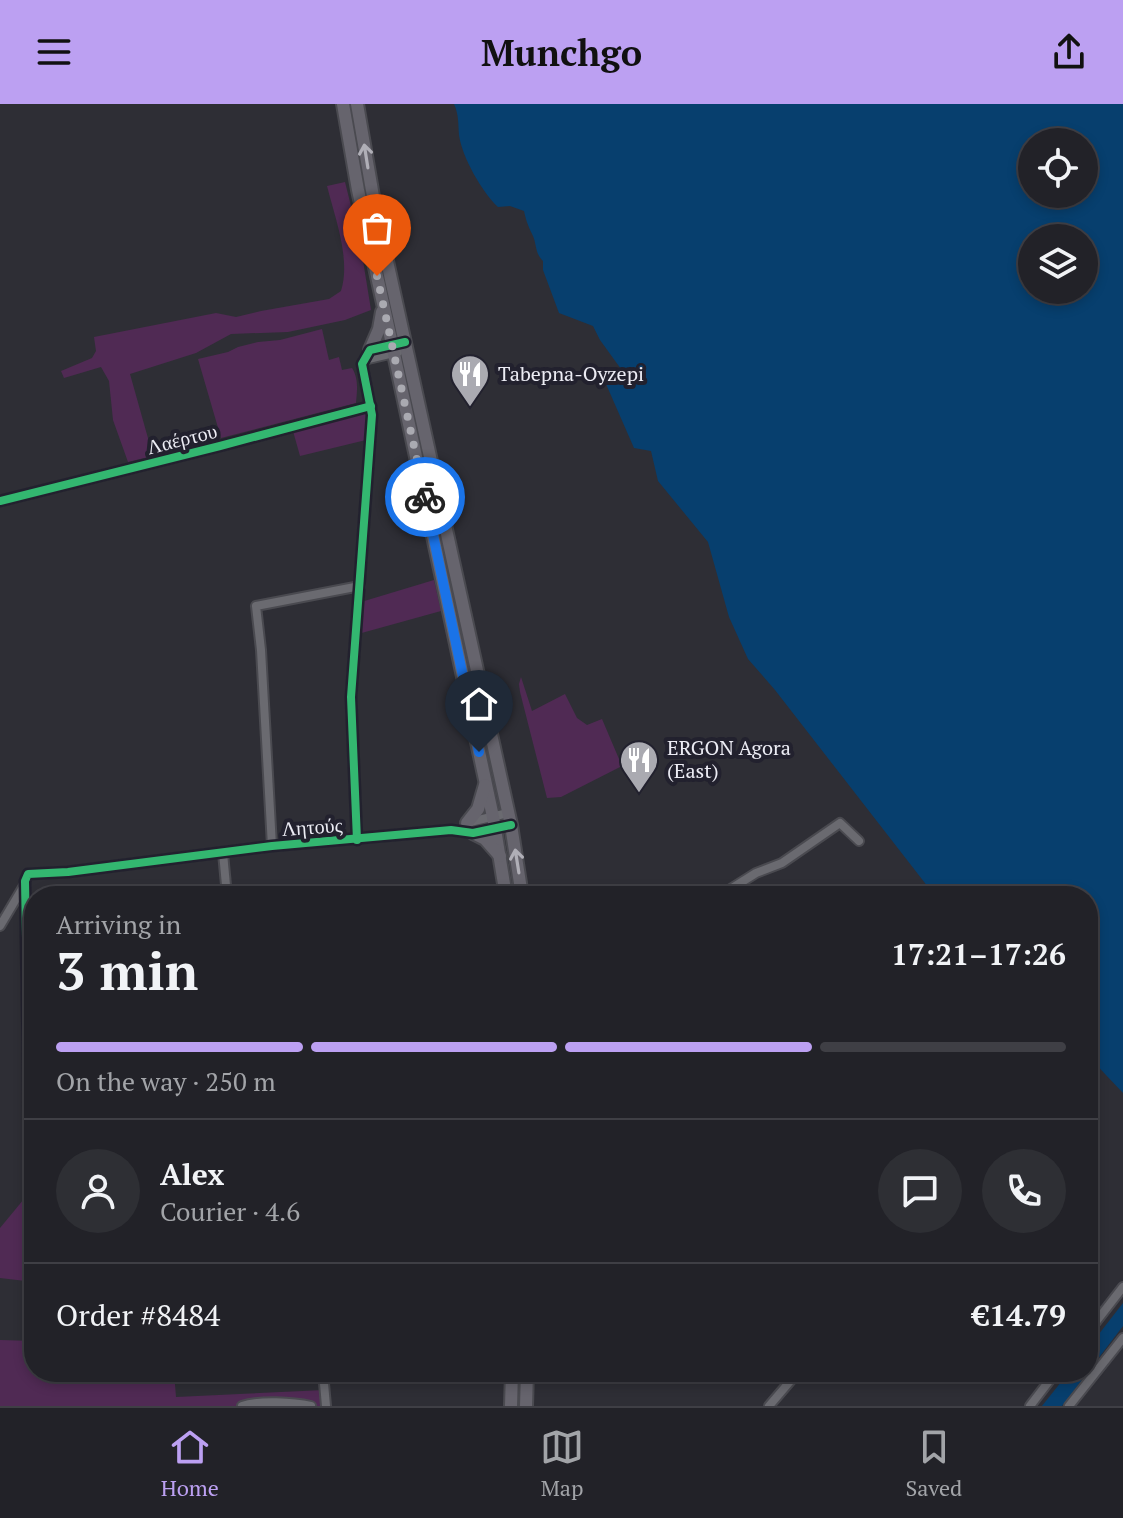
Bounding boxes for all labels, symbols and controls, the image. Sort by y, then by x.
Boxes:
text: Munchgo [481,29,642,76]
icon: menu [32,30,76,74]
icon: share [1047,30,1091,74]
map controls [1018,128,1098,304]
button: locate [1018,128,1098,208]
one-way arrow [357,144,372,169]
pin [343,194,411,276]
icon: bag [355,206,399,250]
button: layers [1018,224,1098,304]
restaurant icon: Tabepna-Oyzepi [449,353,491,408]
place label: Tabepna-Oyzepi [498,360,644,387]
street label: Λαέρτου [144,417,220,460]
courier [385,457,465,537]
icon: bike [403,475,447,519]
pin [445,670,513,752]
icon: home [457,682,501,726]
place label: ERGON Agora (East) [667,734,791,784]
restaurant icon: ERGON Agora (East) [618,739,660,794]
street label: Λητούς [281,811,343,842]
one-way arrow [509,848,524,874]
text: Arriving in [56,907,181,941]
text: 17:21–17:26 [891,934,1066,974]
text: 3 min [56,936,198,1005]
text: On the way · 250 m [56,1064,276,1098]
button: person [56,1149,140,1233]
button: chat [878,1149,962,1233]
button: phone [982,1149,1066,1233]
text: Alex [160,1154,224,1194]
text: Courier · 4.6 [160,1194,300,1228]
text: Order #8484 [56,1295,220,1335]
text: €14.79 [972,1295,1066,1335]
tab: Home [161,1425,219,1502]
tab: Map [540,1425,584,1502]
tab: Saved [905,1425,962,1502]

